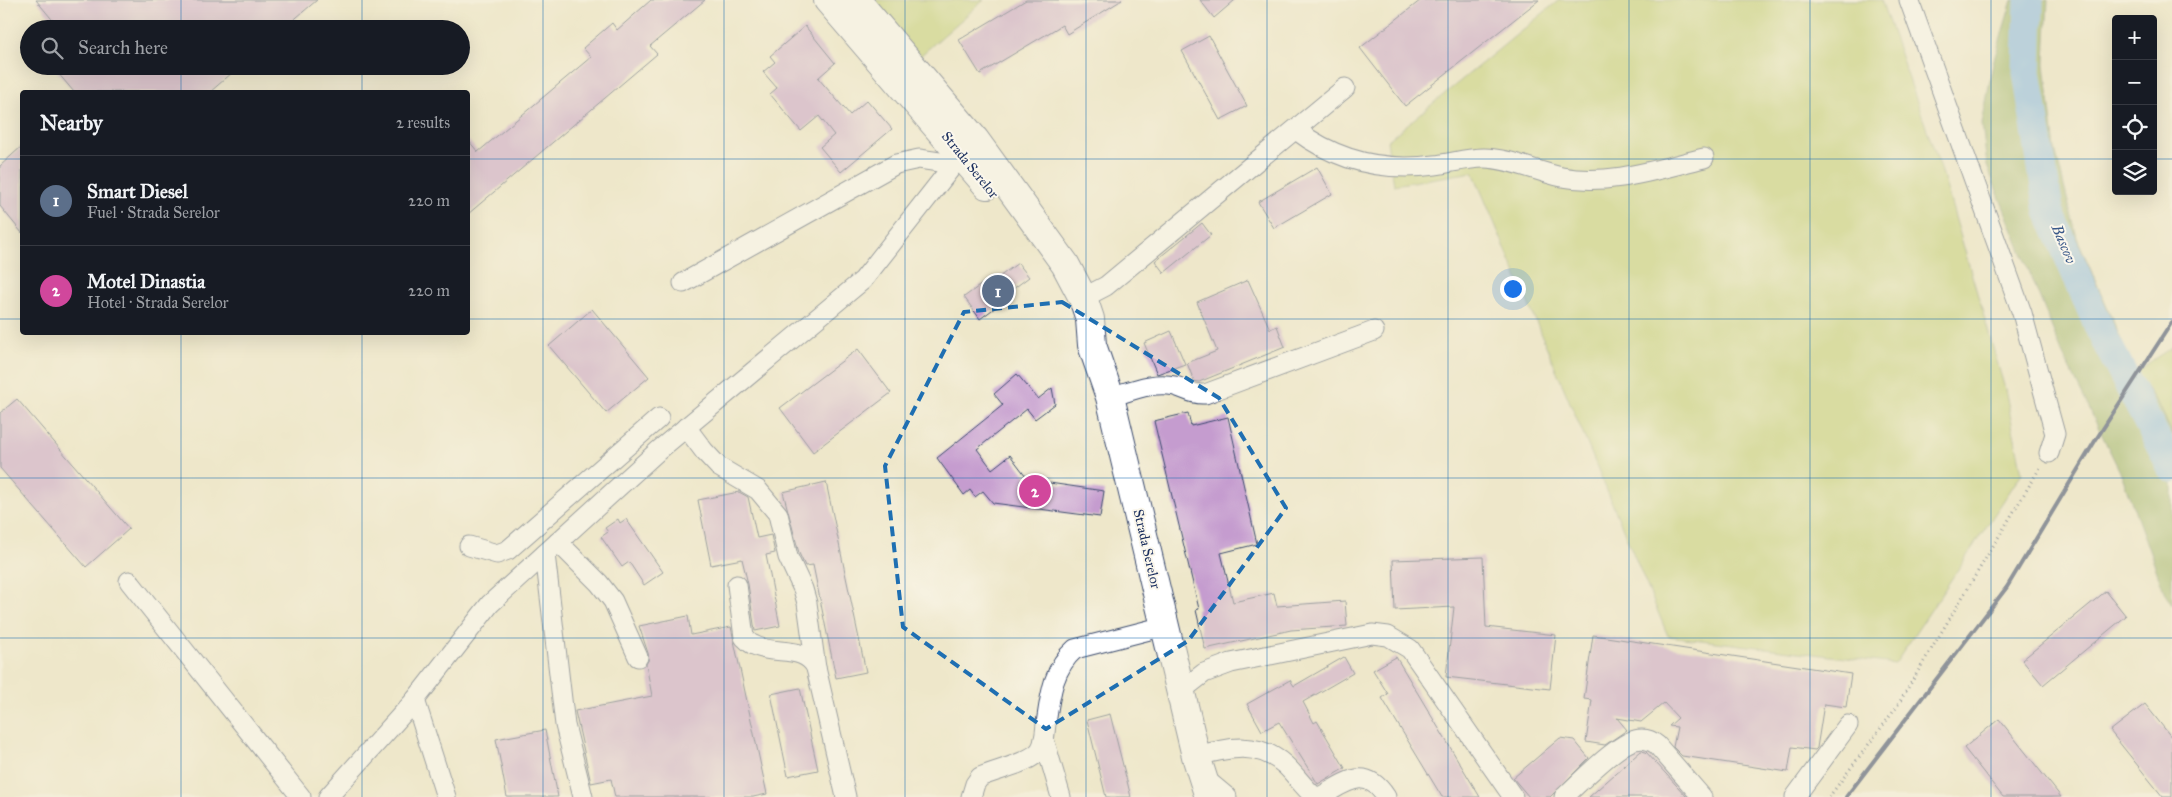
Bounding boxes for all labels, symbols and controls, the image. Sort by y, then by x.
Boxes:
map controls [2112,15,2157,195]
button: + [2112,15,2157,60]
search box [20,20,470,75]
icon: search [38,34,66,62]
text: Search here [78,36,168,59]
button: − [2112,60,2157,105]
button: locate [2112,105,2157,150]
text: Nearby [40,110,103,136]
text: 2 results [396,113,450,132]
street label: Strada Serelor [938,128,1003,202]
button: layers [2112,150,2157,195]
text: Smart Diesel [87,180,188,203]
text: 1 [53,191,59,210]
text: 220 m [408,191,450,210]
text: Fuel · Strada Serelor [87,203,220,222]
water label: Bascov [2047,221,2080,266]
text: Motel Dinastia [87,270,205,293]
pin: 1 [982,272,1014,310]
your location [1500,276,1526,302]
text: 2 [52,281,60,300]
text: 220 m [408,281,450,300]
text: Hotel · Strada Serelor [87,293,229,312]
pin: 2 [1019,472,1051,510]
street label: Strada Serelor [1130,508,1165,591]

